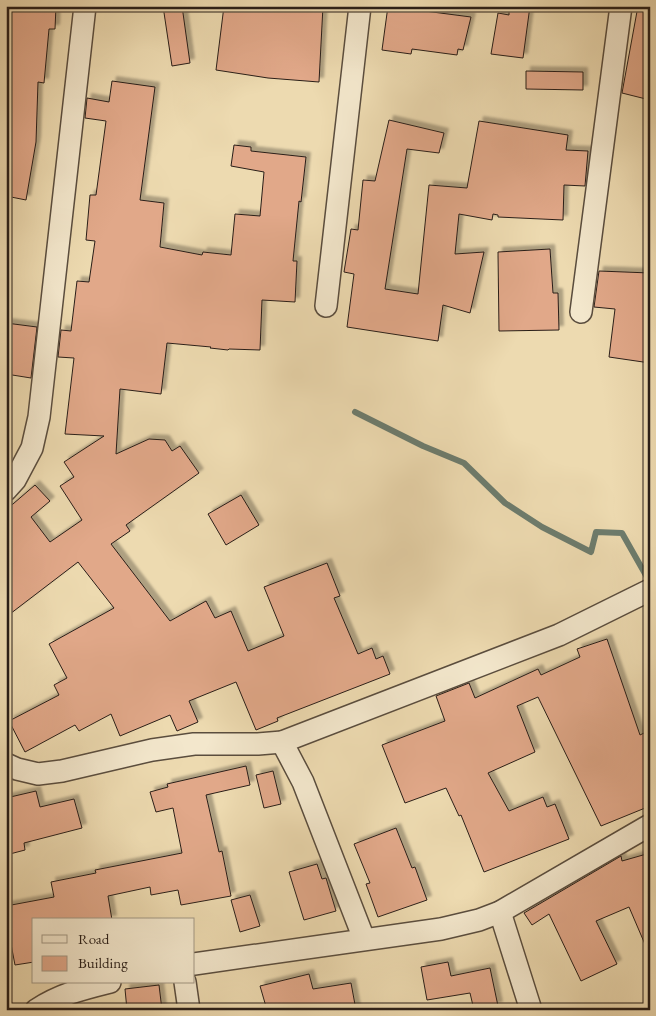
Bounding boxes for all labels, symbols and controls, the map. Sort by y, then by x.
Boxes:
legend [32,918,195,984]
text: Road [78,929,110,948]
text: Building [78,953,128,972]

